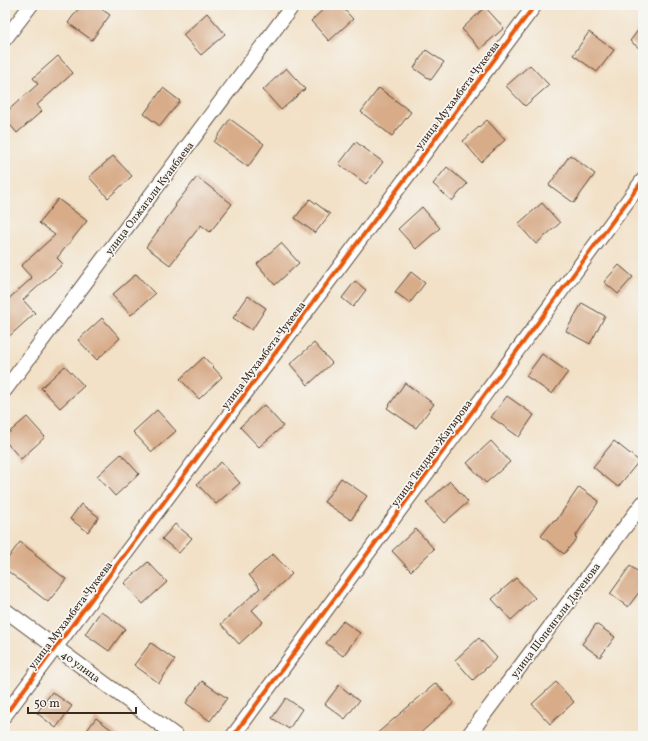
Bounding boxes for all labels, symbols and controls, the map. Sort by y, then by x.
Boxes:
street label: улица Мухамбета Чукеева [413,38,504,153]
street label: улица Олжагали Куанбаева [102,139,198,259]
street label: улица Мухамбета Чукеева [219,298,310,413]
street label: улица Тендика Жауырова [388,397,477,511]
street label: улица Мухамбета Чукеева [26,558,117,673]
street label: улица Шопенгали Дауенова [508,560,605,682]
street label: 40 улица [57,648,103,687]
scale bar [28,689,136,715]
text: 50 m [34,696,60,712]

